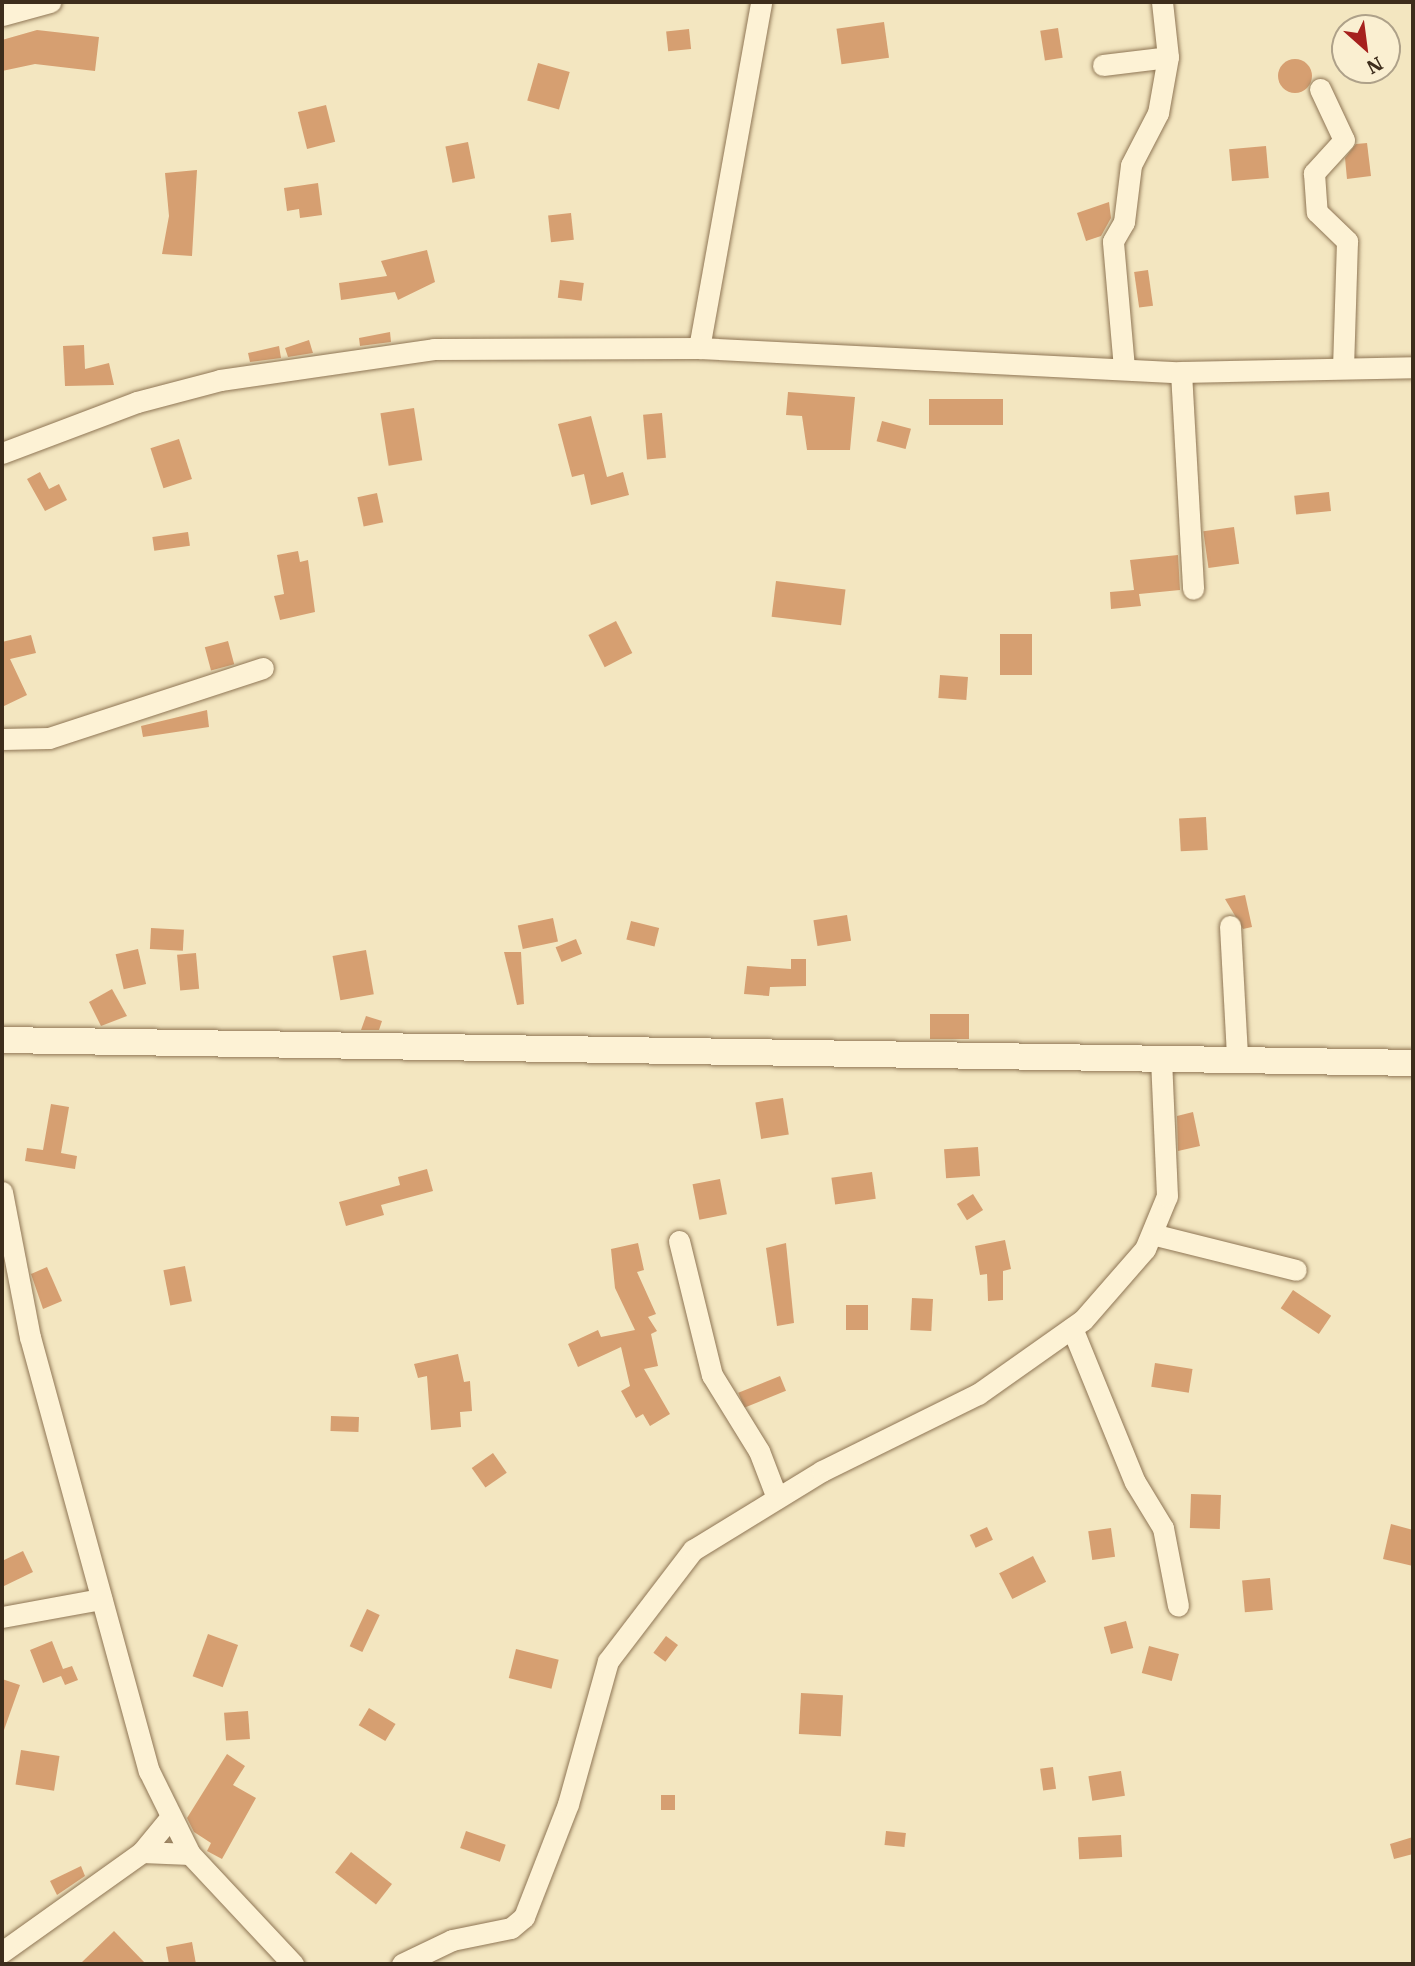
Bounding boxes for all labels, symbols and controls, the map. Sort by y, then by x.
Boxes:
north arrow [1331,14,1401,84]
text: N [1363,52,1387,80]

